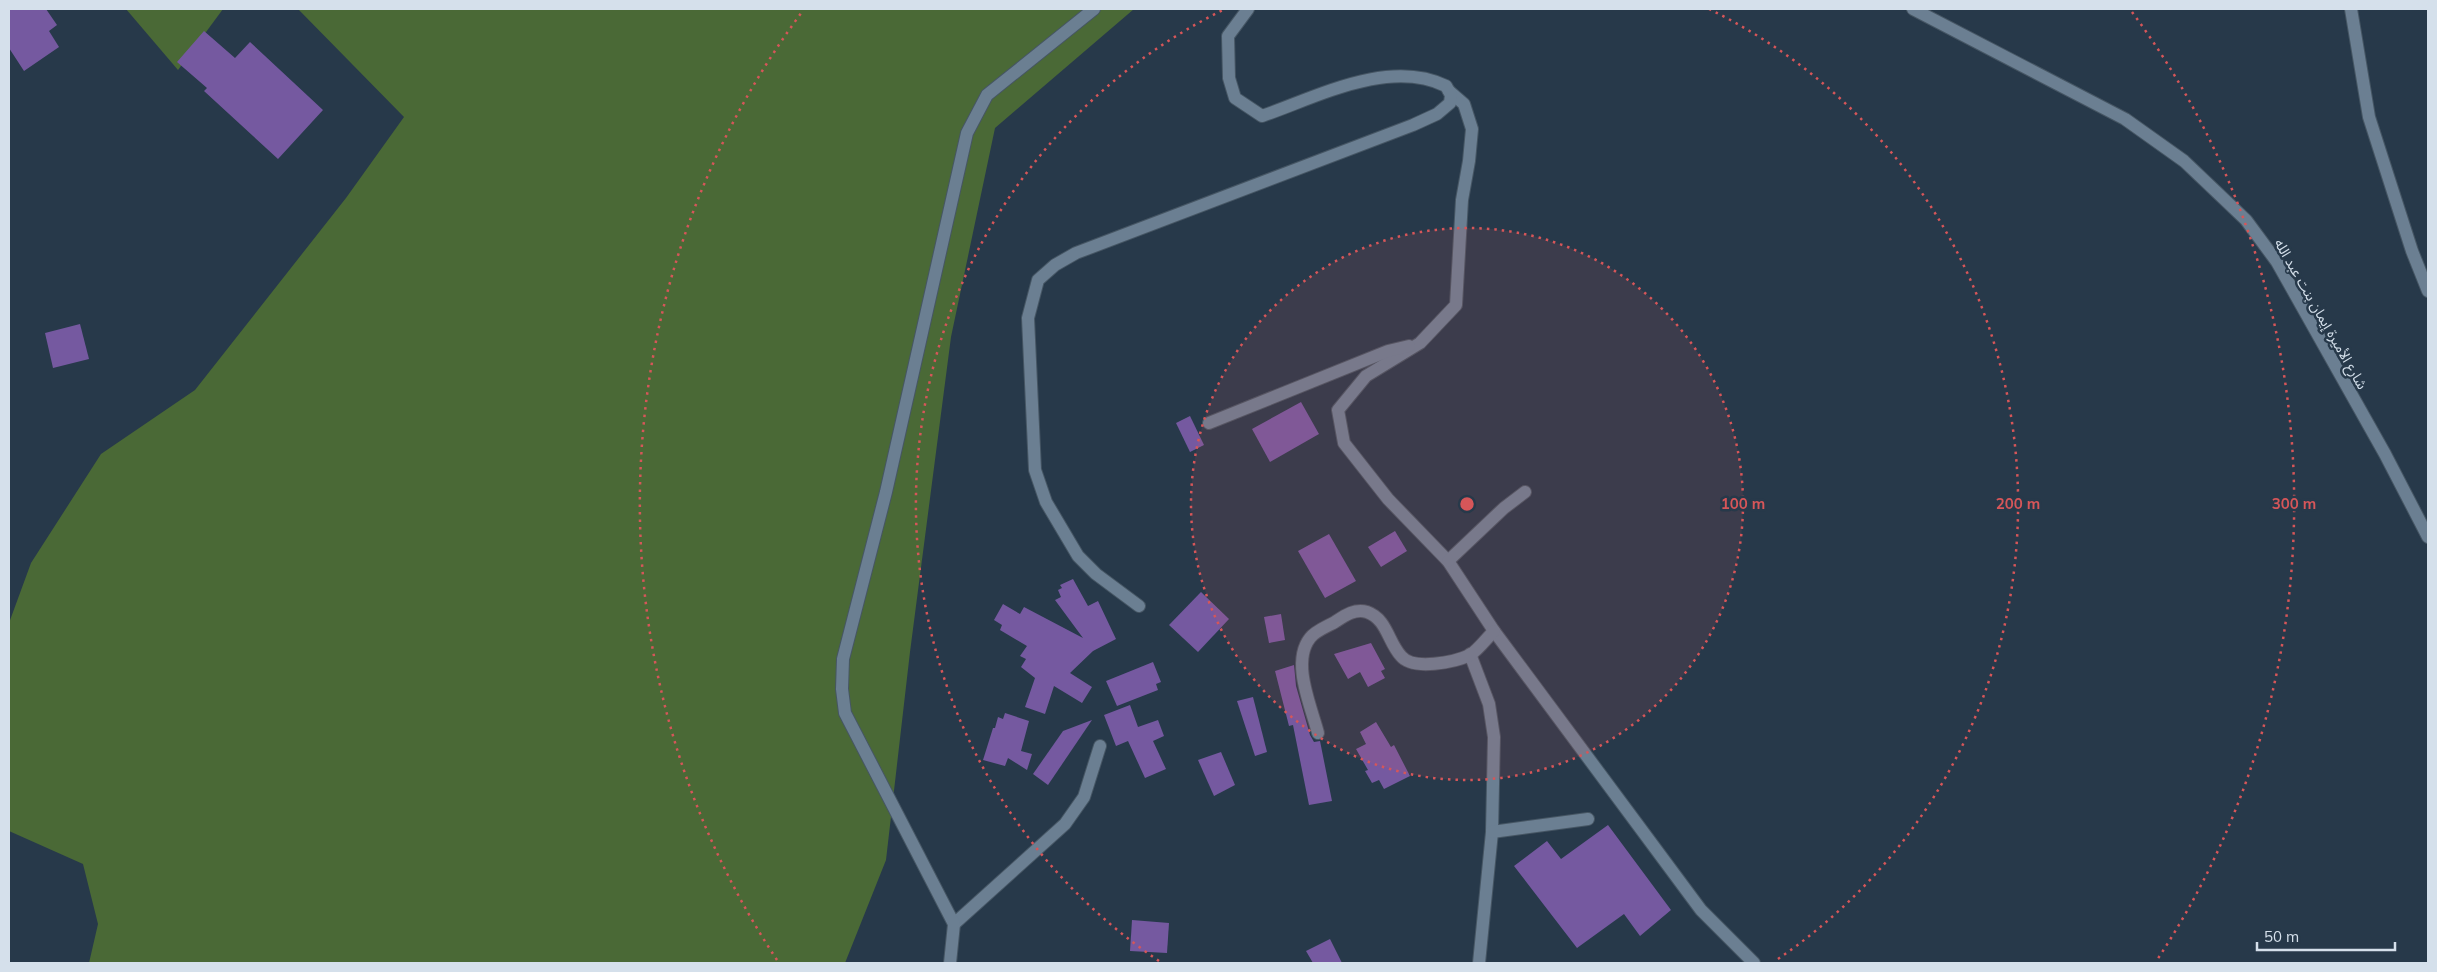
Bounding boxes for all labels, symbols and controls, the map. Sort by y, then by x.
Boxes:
street label: شارع الأميرة إيمان بنت عبد الله [2269,236,2371,393]
text: 100 m [1721,494,1765,513]
text: 200 m [1996,494,2040,513]
text: 300 m [2272,494,2316,513]
centre of rings [1458,495,1476,513]
scale bar [2257,920,2394,952]
text: 50 m [2264,927,2299,946]

